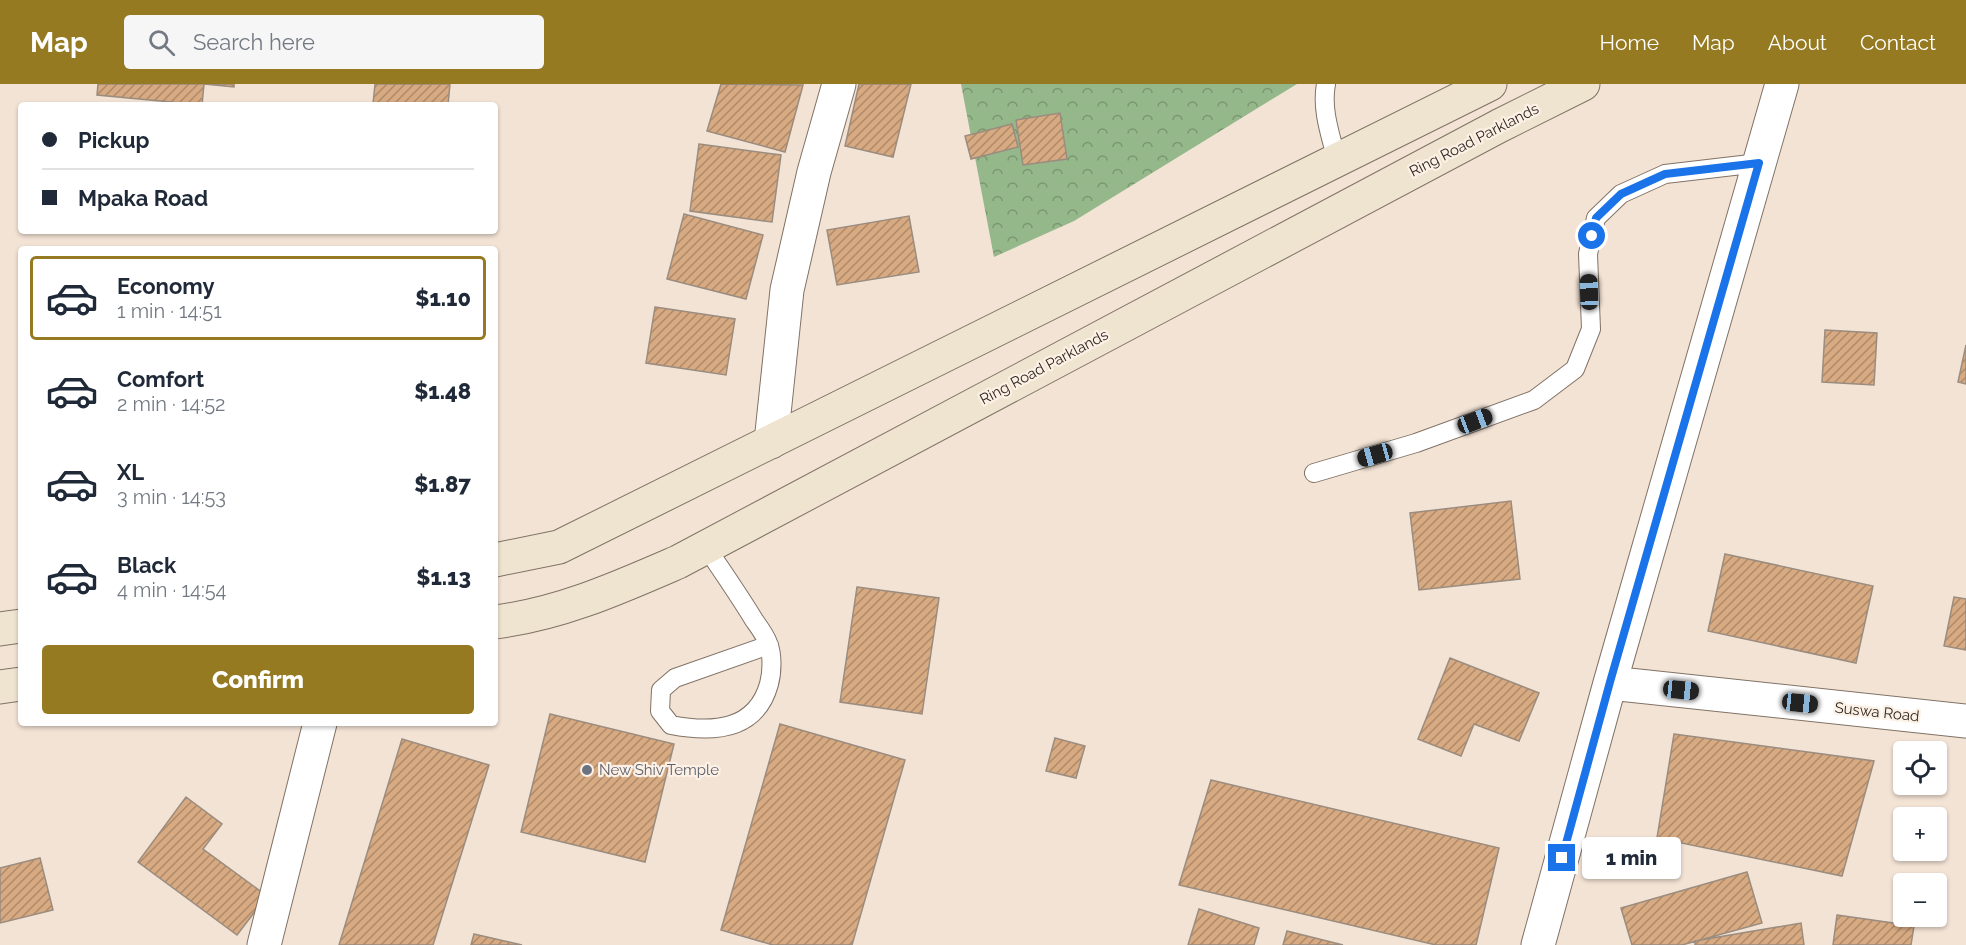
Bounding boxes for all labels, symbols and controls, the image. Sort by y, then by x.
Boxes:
search box [124,15,544,69]
text: Map [30,26,88,59]
icon: search [145,26,178,59]
text: Search here [193,29,315,55]
text: Home [1600,30,1659,55]
text: Map [1692,30,1735,55]
text: About [1768,30,1827,55]
text: Contact [1860,30,1936,55]
street label: Ring Road Parklands [1406,100,1542,180]
text: Pickup [78,127,150,153]
text: Mpaka Road [78,185,208,211]
route start [1578,222,1605,249]
icon: car [45,271,99,325]
text: Economy [117,273,215,299]
car [1579,274,1599,310]
text: $1.10 [415,285,471,311]
text: 1 min · 14:51 [117,299,222,323]
street label: Ring Road Parklands [977,326,1111,408]
icon: car [45,364,99,418]
text: Comfort [117,366,204,392]
text: $1.48 [414,378,471,404]
text: 2 min · 14:52 [117,392,225,416]
car [1455,406,1495,436]
car [1355,441,1395,469]
icon: car [45,457,99,511]
text: XL [117,459,144,485]
text: $1.87 [414,471,471,497]
text: 3 min · 14:53 [117,485,226,509]
icon: car [45,550,99,604]
text: Black [117,552,176,578]
text: $1.13 [416,564,471,590]
text: 4 min · 14:54 [117,578,226,602]
button: Confirm [42,645,474,714]
car [1662,679,1700,701]
car [1781,692,1819,714]
street label: Suswa Road [1834,699,1920,725]
map controls [1893,741,1947,927]
button: locate [1893,741,1947,795]
place label: New Shiv Temple [599,761,719,779]
marker: New Shiv Temple [580,763,594,777]
button: + [1893,807,1947,861]
callout: 1 min [1583,837,1682,879]
route end [1548,844,1575,871]
text: 1 min [1606,846,1657,870]
button: − [1893,873,1947,927]

